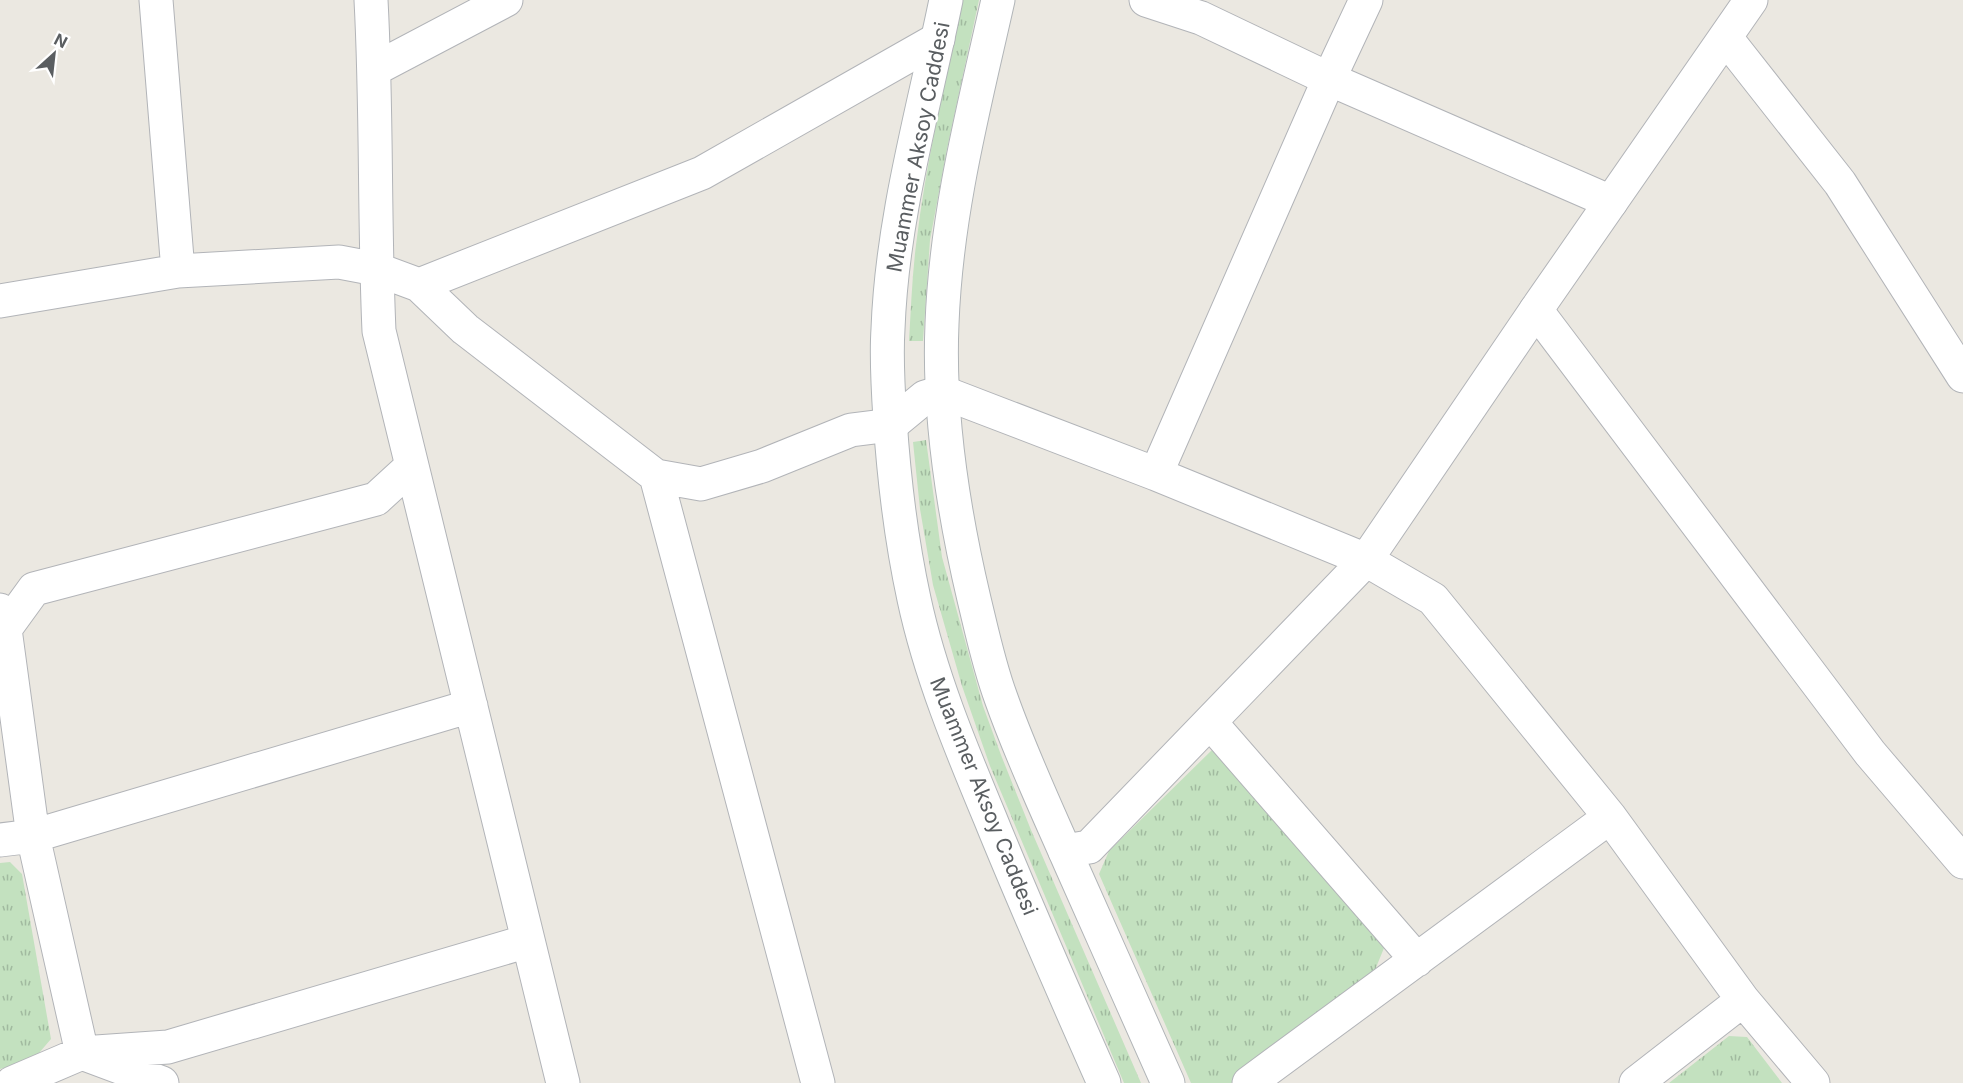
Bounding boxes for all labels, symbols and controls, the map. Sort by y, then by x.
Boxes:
street label: Muammer Aksoy Caddesi [881,20,955,274]
north arrow [24,24,84,84]
text: N [51,29,71,52]
street label: Muammer Aksoy Caddesi [925,673,1043,919]

